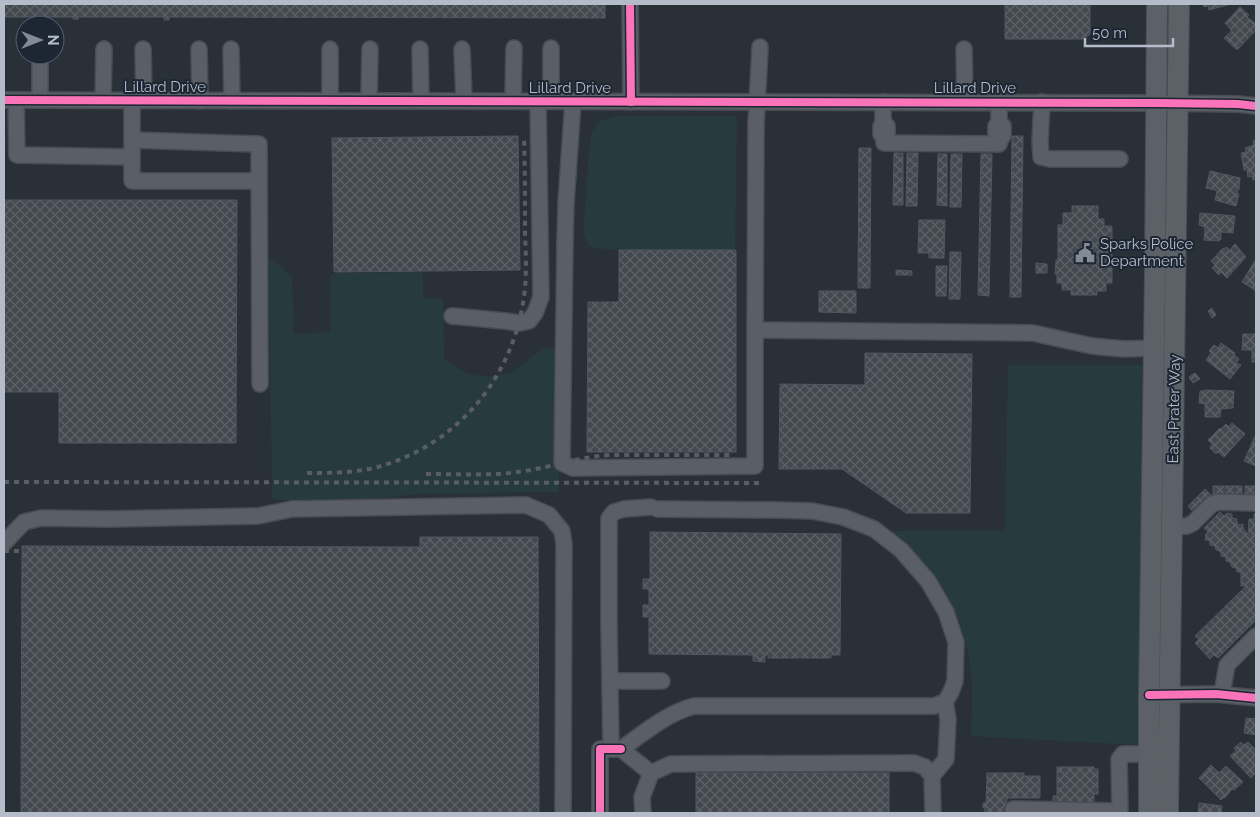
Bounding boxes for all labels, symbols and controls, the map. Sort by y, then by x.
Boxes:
north arrow [15,15,65,65]
scale bar [1085,15,1172,47]
text: 50 m [1092,24,1127,42]
text: N [45,35,61,45]
street label: Lillard Drive [124,78,206,96]
street label: Lillard Drive [529,79,611,97]
street label: Lillard Drive [934,79,1016,97]
place label: Sparks Police Department [1100,235,1193,270]
public building icon: Sparks Police Department [1074,242,1096,264]
street label: East Prater Way [1164,354,1184,464]

